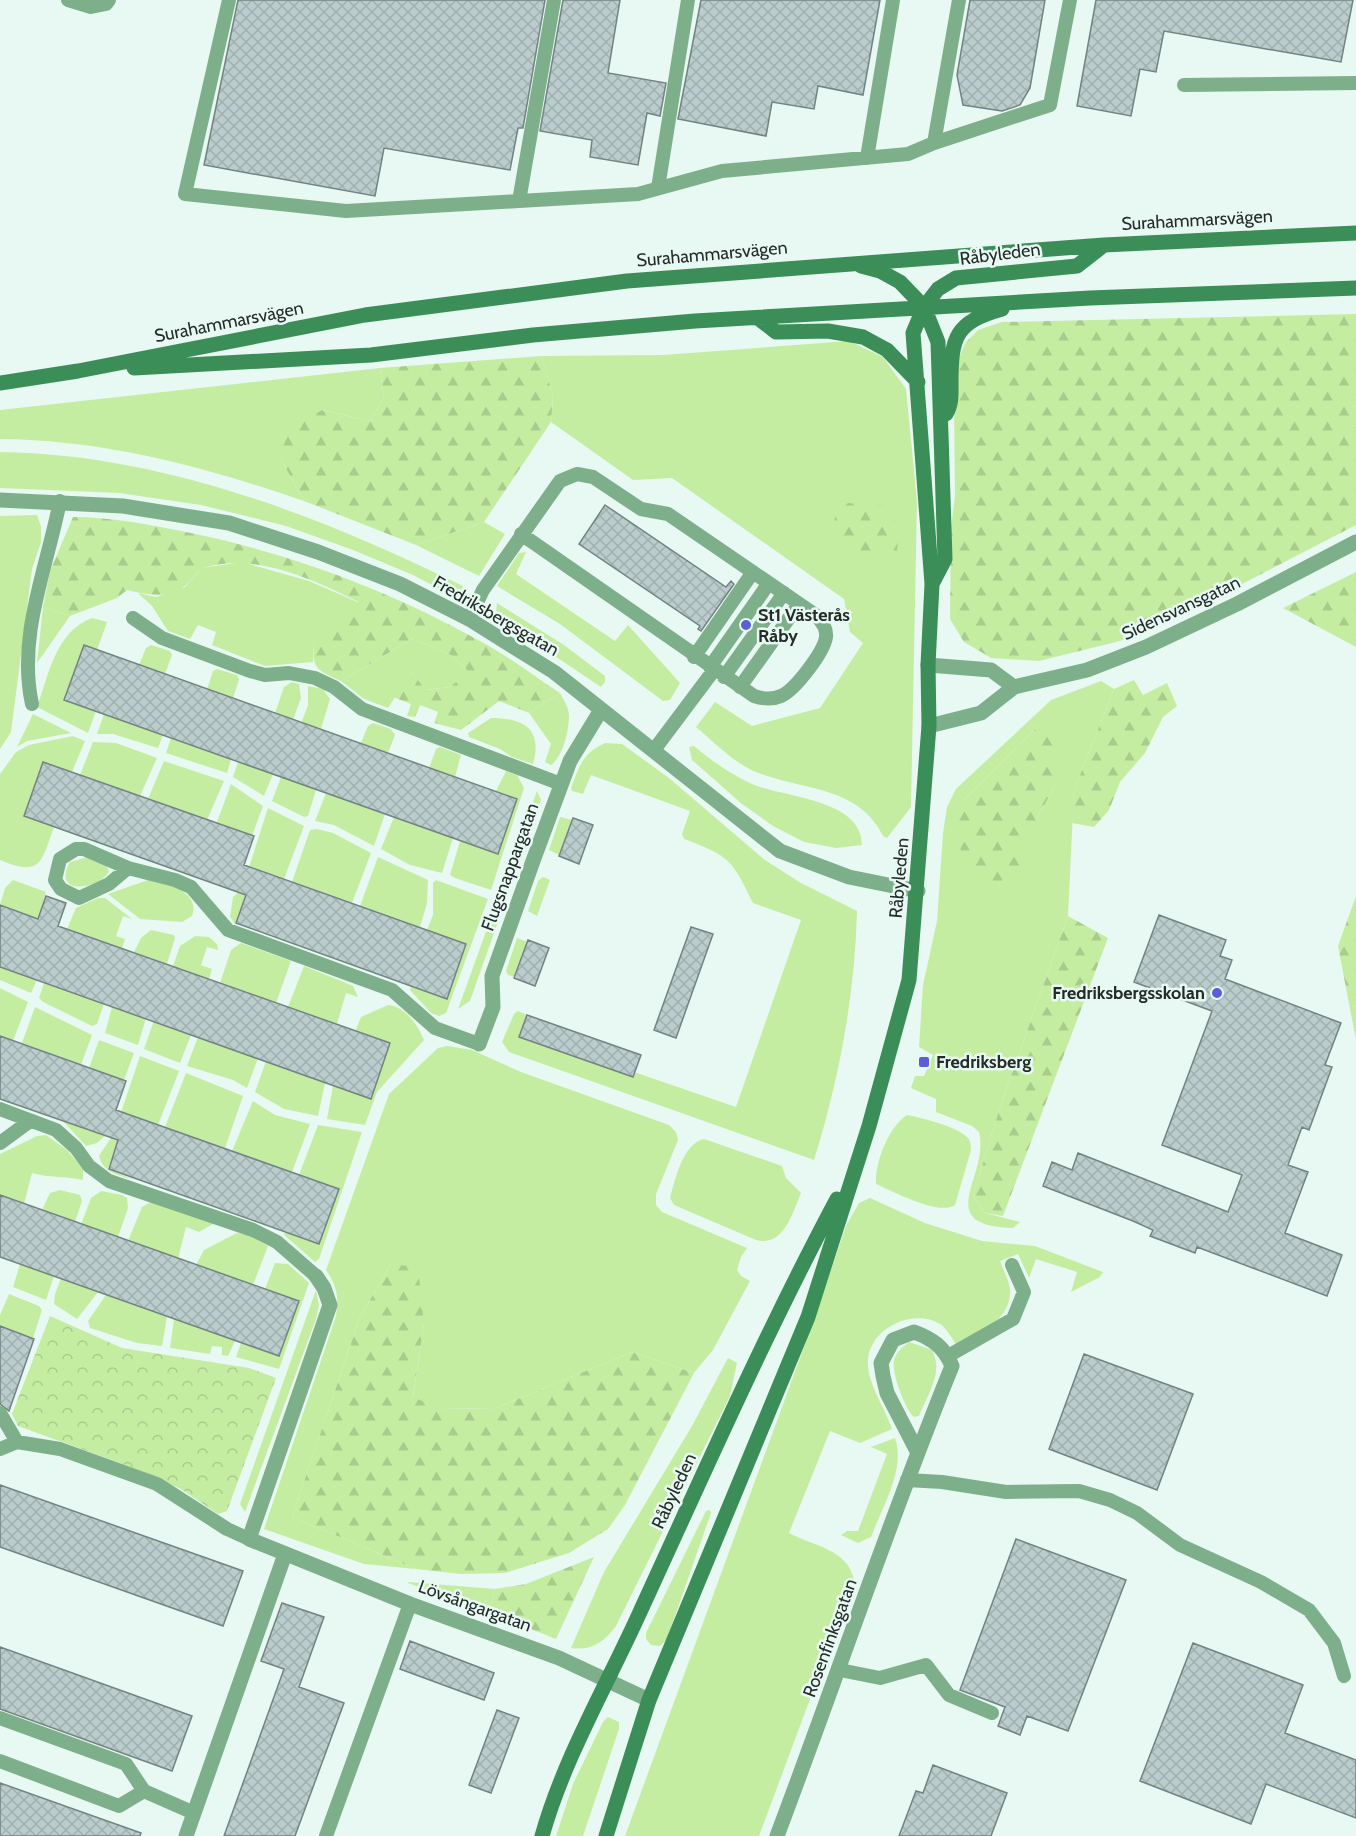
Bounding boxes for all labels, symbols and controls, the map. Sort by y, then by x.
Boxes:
street label: Surahammarsvägen [1121,205,1273,235]
street label: Surahammarsvägen [636,236,788,272]
street label: Råbyleden [958,238,1042,270]
street label: Surahammarsvägen [153,297,305,347]
street label: Fredriksbergsgatan [429,571,563,661]
street label: Sidensvansgatan [1118,571,1244,645]
place label: St1 Västerås Råby [758,604,850,647]
marker: St1 Västerås Råby [739,618,753,632]
street label: Flugsnappargatan [477,800,543,934]
street label: Råbyleden [885,837,913,919]
place label: Fredriksbergsskolan [1052,982,1205,1004]
marker: Fredriksbergsskolan [1210,986,1224,1000]
place label: Fredriksberg [936,1051,1031,1073]
marker: Fredriksberg [917,1055,931,1069]
street label: Råbyleden [647,1450,701,1532]
street label: Lövsångargatan [415,1575,535,1637]
street label: Rosenfinksgatan [798,1576,862,1700]

